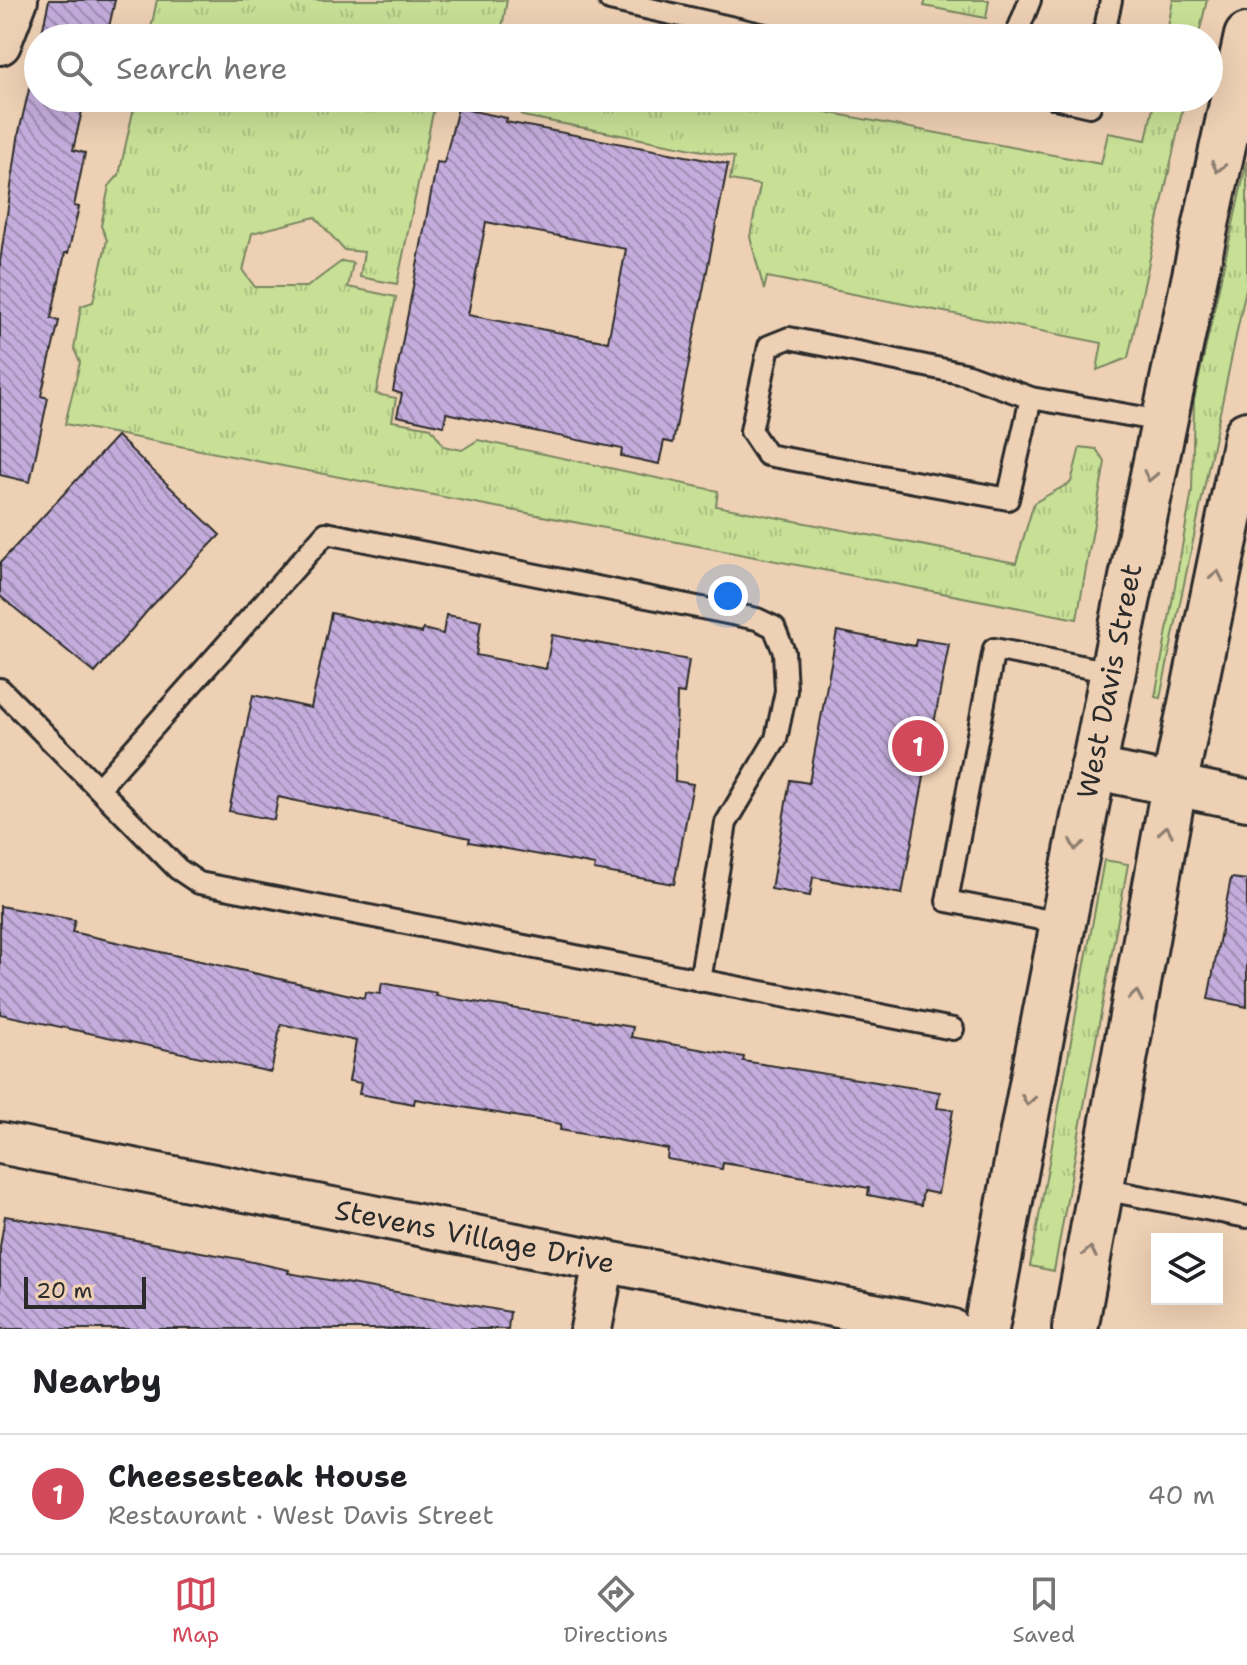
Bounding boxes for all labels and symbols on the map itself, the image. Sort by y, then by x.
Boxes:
one-way arrow [1210,160,1227,173]
one-way arrow [1142,468,1159,482]
street label: West Davis Street [1068,560,1150,802]
one-way arrow [1208,570,1225,583]
your location [708,576,748,616]
pin: 1 [892,716,944,776]
one-way arrow [1156,824,1173,838]
one-way arrow [1069,838,1086,852]
one-way arrow [1127,990,1144,1003]
one-way arrow [1021,1094,1038,1107]
street label: Stevens Village Drive [332,1190,618,1282]
one-way arrow [1080,1246,1097,1259]
scale bar [24,1273,146,1309]

